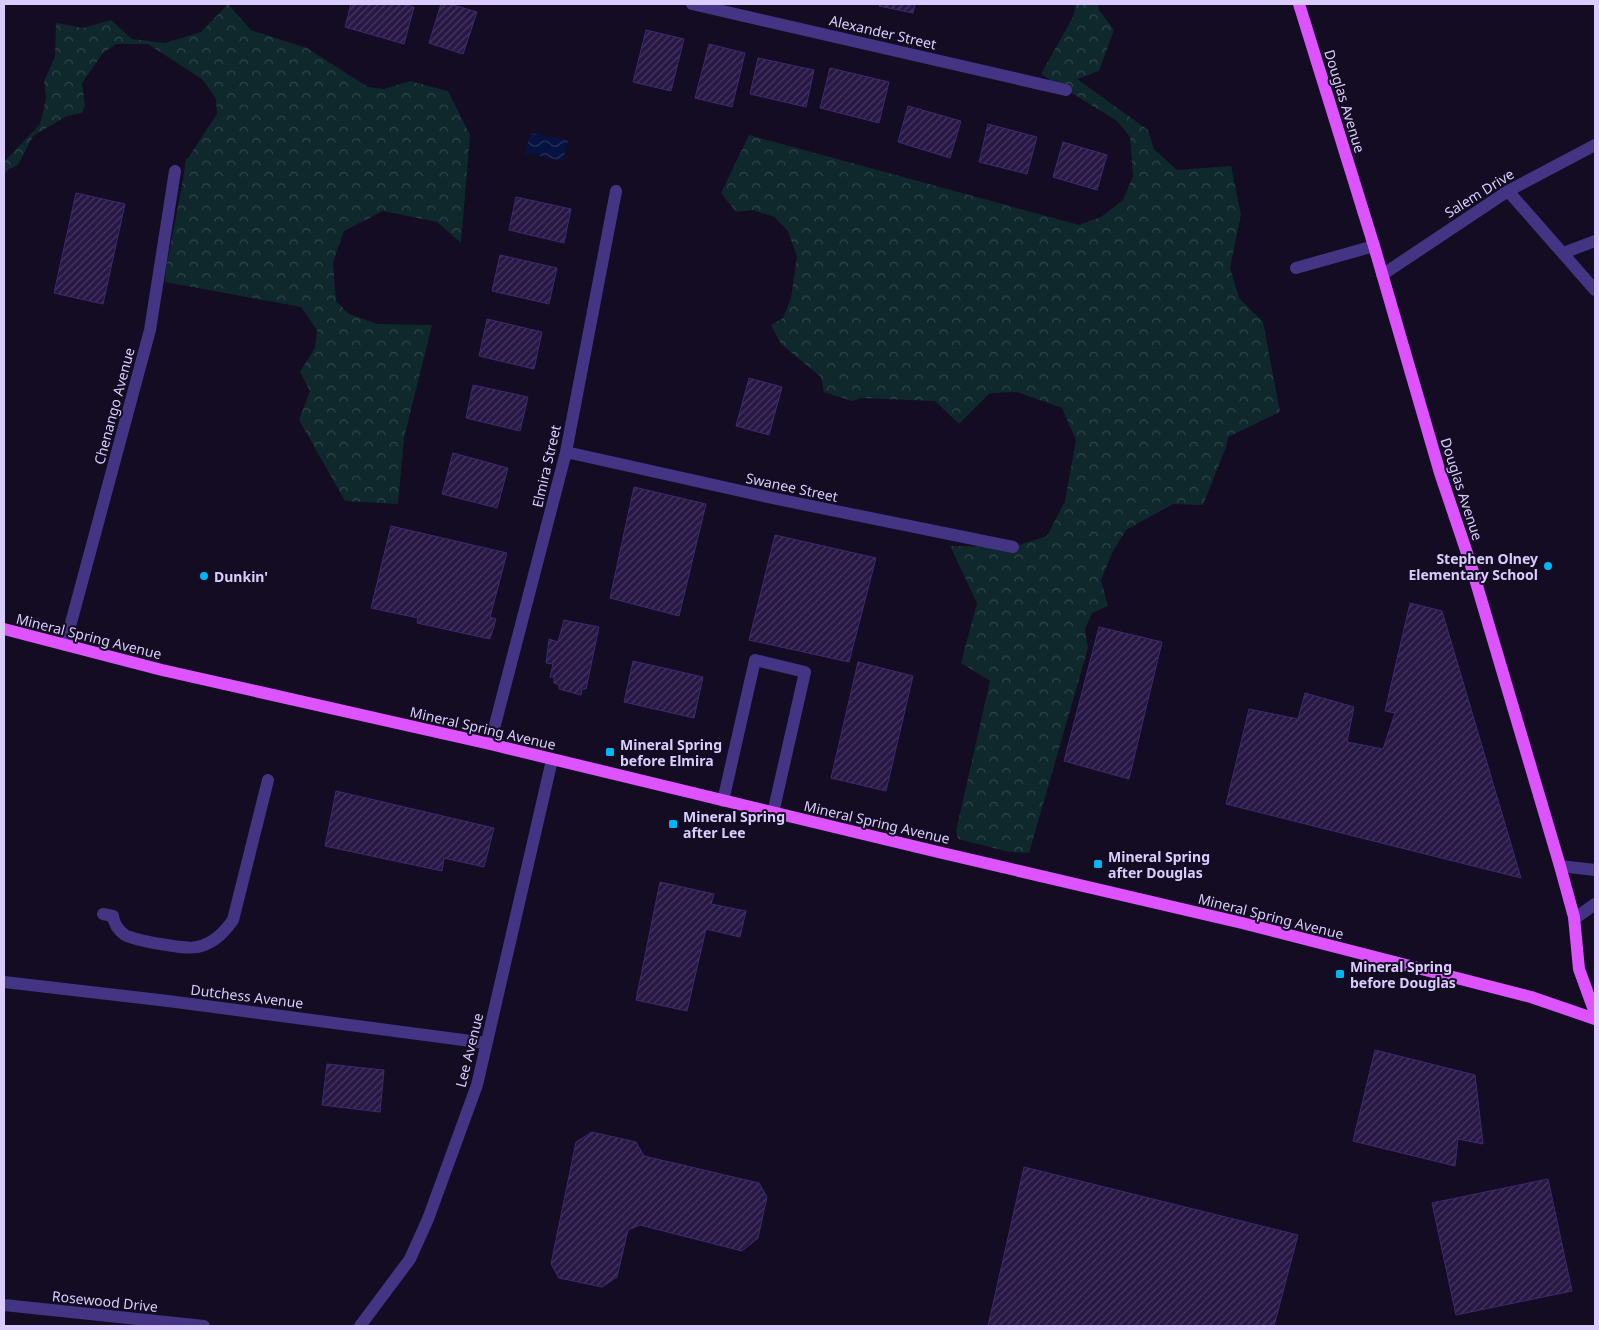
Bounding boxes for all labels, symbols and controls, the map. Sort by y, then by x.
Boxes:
street label: Alexander Street [828,10,938,54]
street label: Douglas Avenue [1320,47,1370,155]
street label: Salem Drive [1441,164,1517,222]
street label: Chenango Avenue [89,345,139,467]
street label: Elmira Street [527,423,565,509]
street label: Douglas Avenue [1436,435,1488,543]
street label: Swanee Street [744,468,840,506]
place label: Stephen Olney Elementary School [1408,549,1538,584]
marker: Stephen Olney Elementary School [1542,560,1554,572]
place label: Dunkin' [214,567,268,586]
marker: Dunkin' [198,570,210,582]
street label: Mineral Spring Avenue [14,609,164,663]
street label: Mineral Spring Avenue [408,702,558,754]
place label: Mineral Spring before Elmira [620,735,722,770]
marker: Mineral Spring before Elmira [604,746,616,758]
street label: Mineral Spring Avenue [802,796,952,848]
place label: Mineral Spring after Lee [683,807,785,842]
marker: Mineral Spring after Lee [667,818,679,830]
place label: Mineral Spring after Douglas [1108,847,1210,882]
marker: Mineral Spring after Douglas [1092,858,1104,870]
street label: Mineral Spring Avenue [1196,889,1346,943]
place label: Mineral Spring before Douglas [1350,957,1456,992]
marker: Mineral Spring before Douglas [1334,968,1346,980]
street label: Dutchess Avenue [190,980,305,1012]
street label: Lee Avenue [451,1011,487,1089]
street label: Rosewood Drive [51,1286,159,1316]

